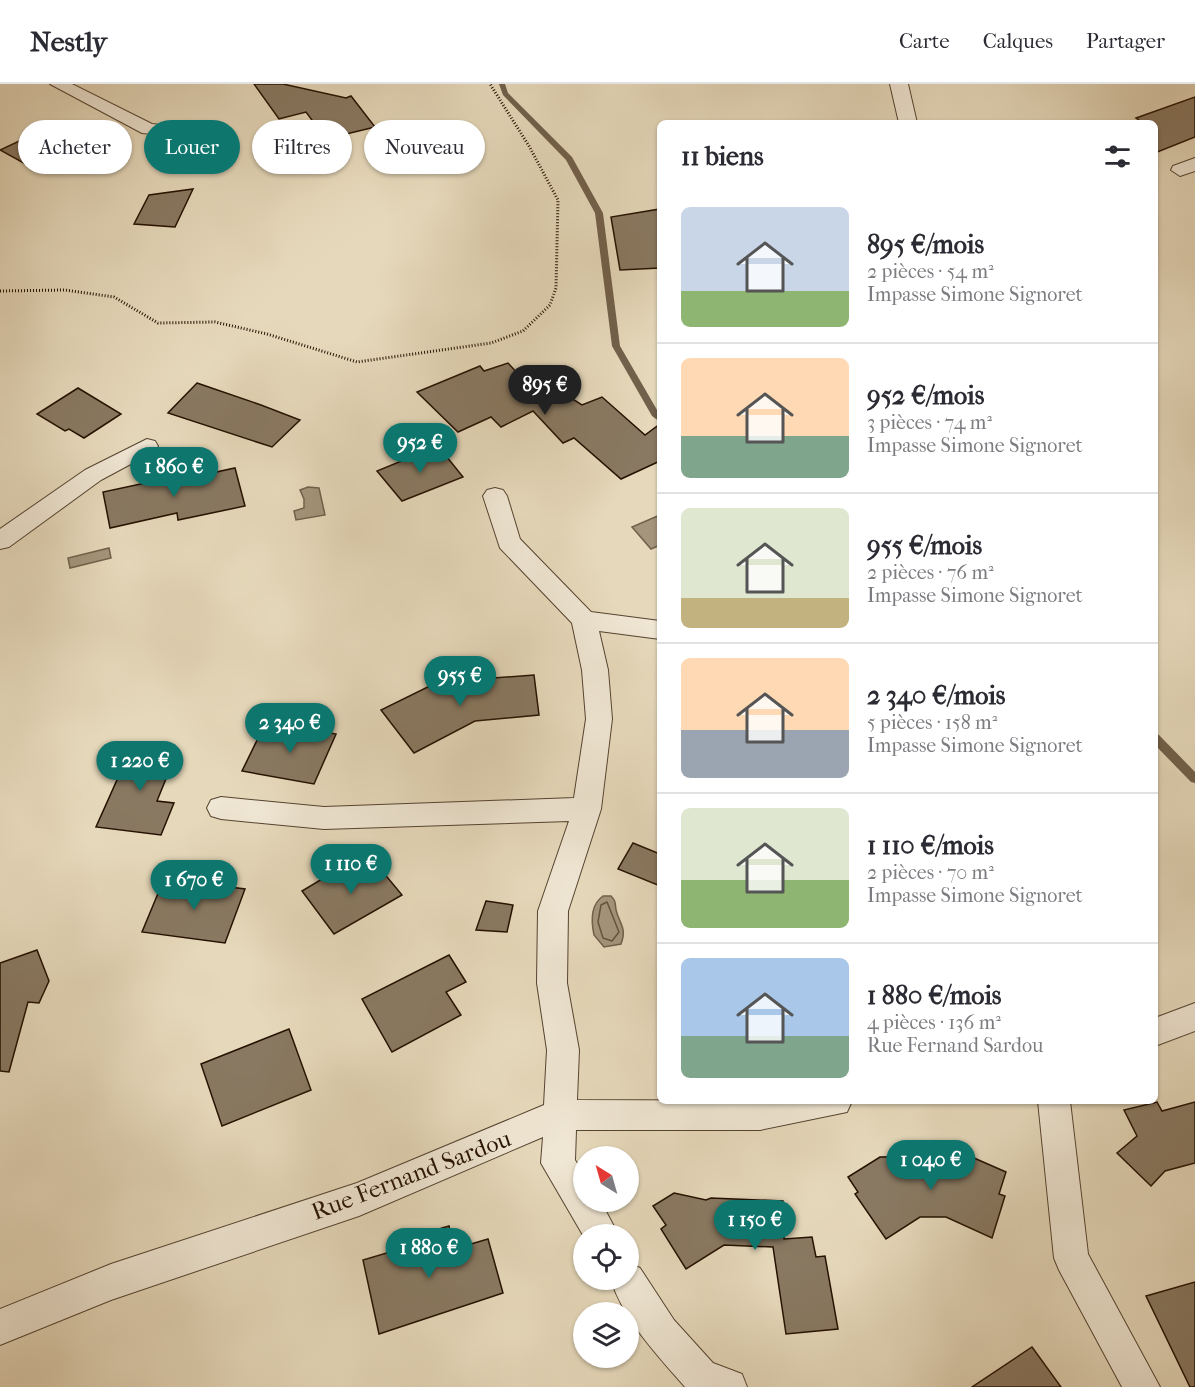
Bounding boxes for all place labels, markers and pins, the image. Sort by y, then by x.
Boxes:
pin: 895 € [503,365,587,416]
pin: 952 € [378,423,462,474]
pin: 1 860 € [119,447,229,498]
pin: 955 € [418,656,502,707]
pin: 2 340 € [235,703,345,754]
pin: 1 220 € [85,741,195,792]
pin: 1 110 € [296,844,406,895]
pin: 1 670 € [139,860,249,911]
pin: 1 040 € [876,1140,986,1191]
pin: 1 150 € [700,1200,810,1251]
pin: 1 880 € [374,1228,484,1279]

